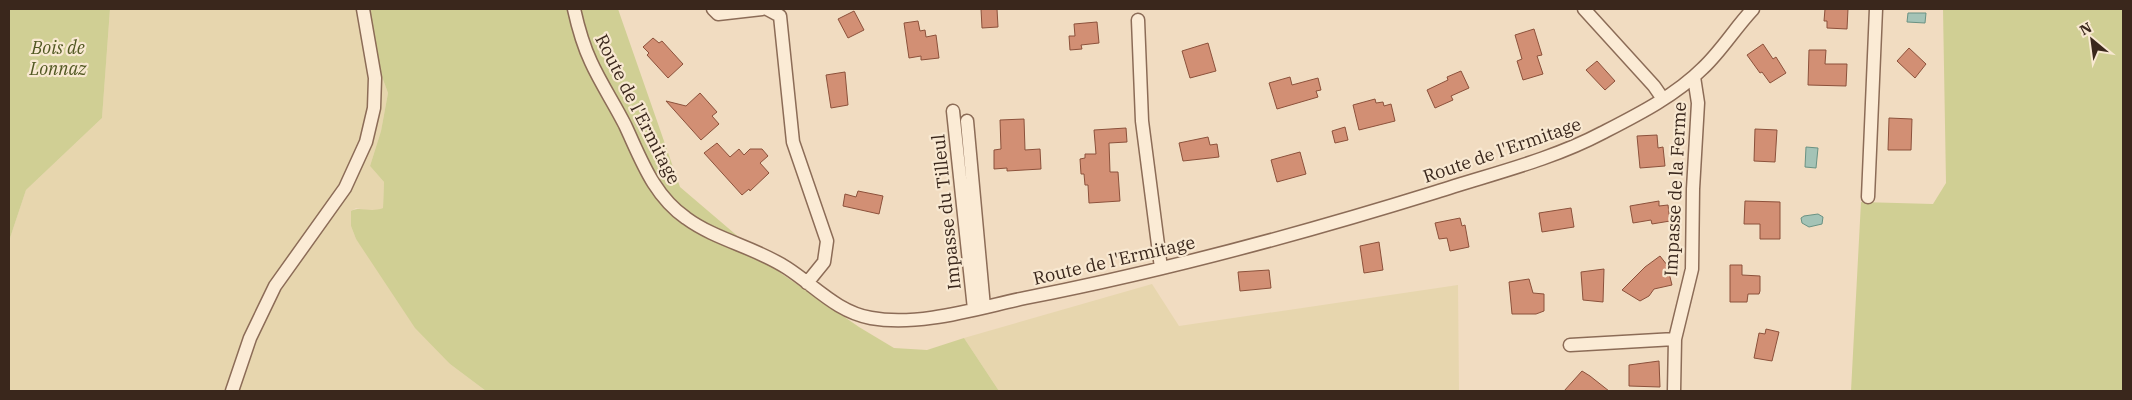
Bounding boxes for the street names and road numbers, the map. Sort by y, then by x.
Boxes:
street label: Route de l'Ermitage [590,30,686,188]
street label: Impasse de la Ferme [1659,101,1691,277]
street label: Route de l'Ermitage [1420,112,1584,188]
street label: Impasse du Tilleul [926,133,966,291]
street label: Route de l'Ermitage [1031,230,1197,290]

